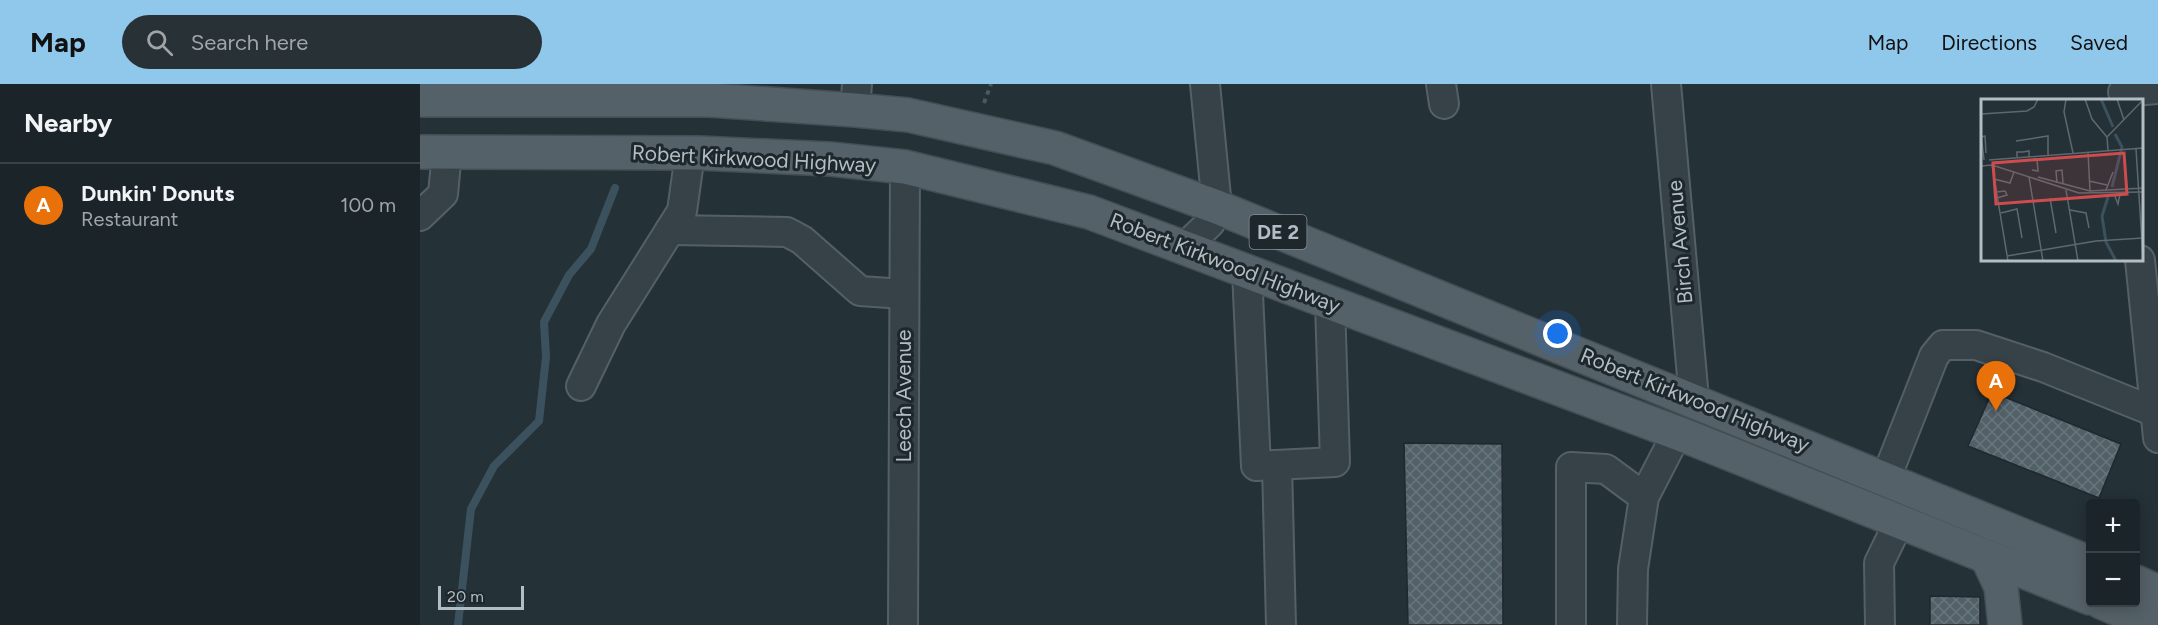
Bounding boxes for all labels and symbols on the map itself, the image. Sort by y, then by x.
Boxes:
inset map [1981,99,2143,261]
street label: Robert Kirkwood Highway [631,140,877,177]
street label: Birch Avenue [1662,179,1697,305]
street label: Robert Kirkwood Highway [1106,207,1344,318]
road number: DE 2 [1250,215,1306,249]
your location [1543,319,1572,348]
street label: Leech Avenue [891,329,916,463]
street label: Robert Kirkwood Highway [1577,342,1813,457]
pin: A [1976,362,2016,411]
scale bar [438,583,524,610]

